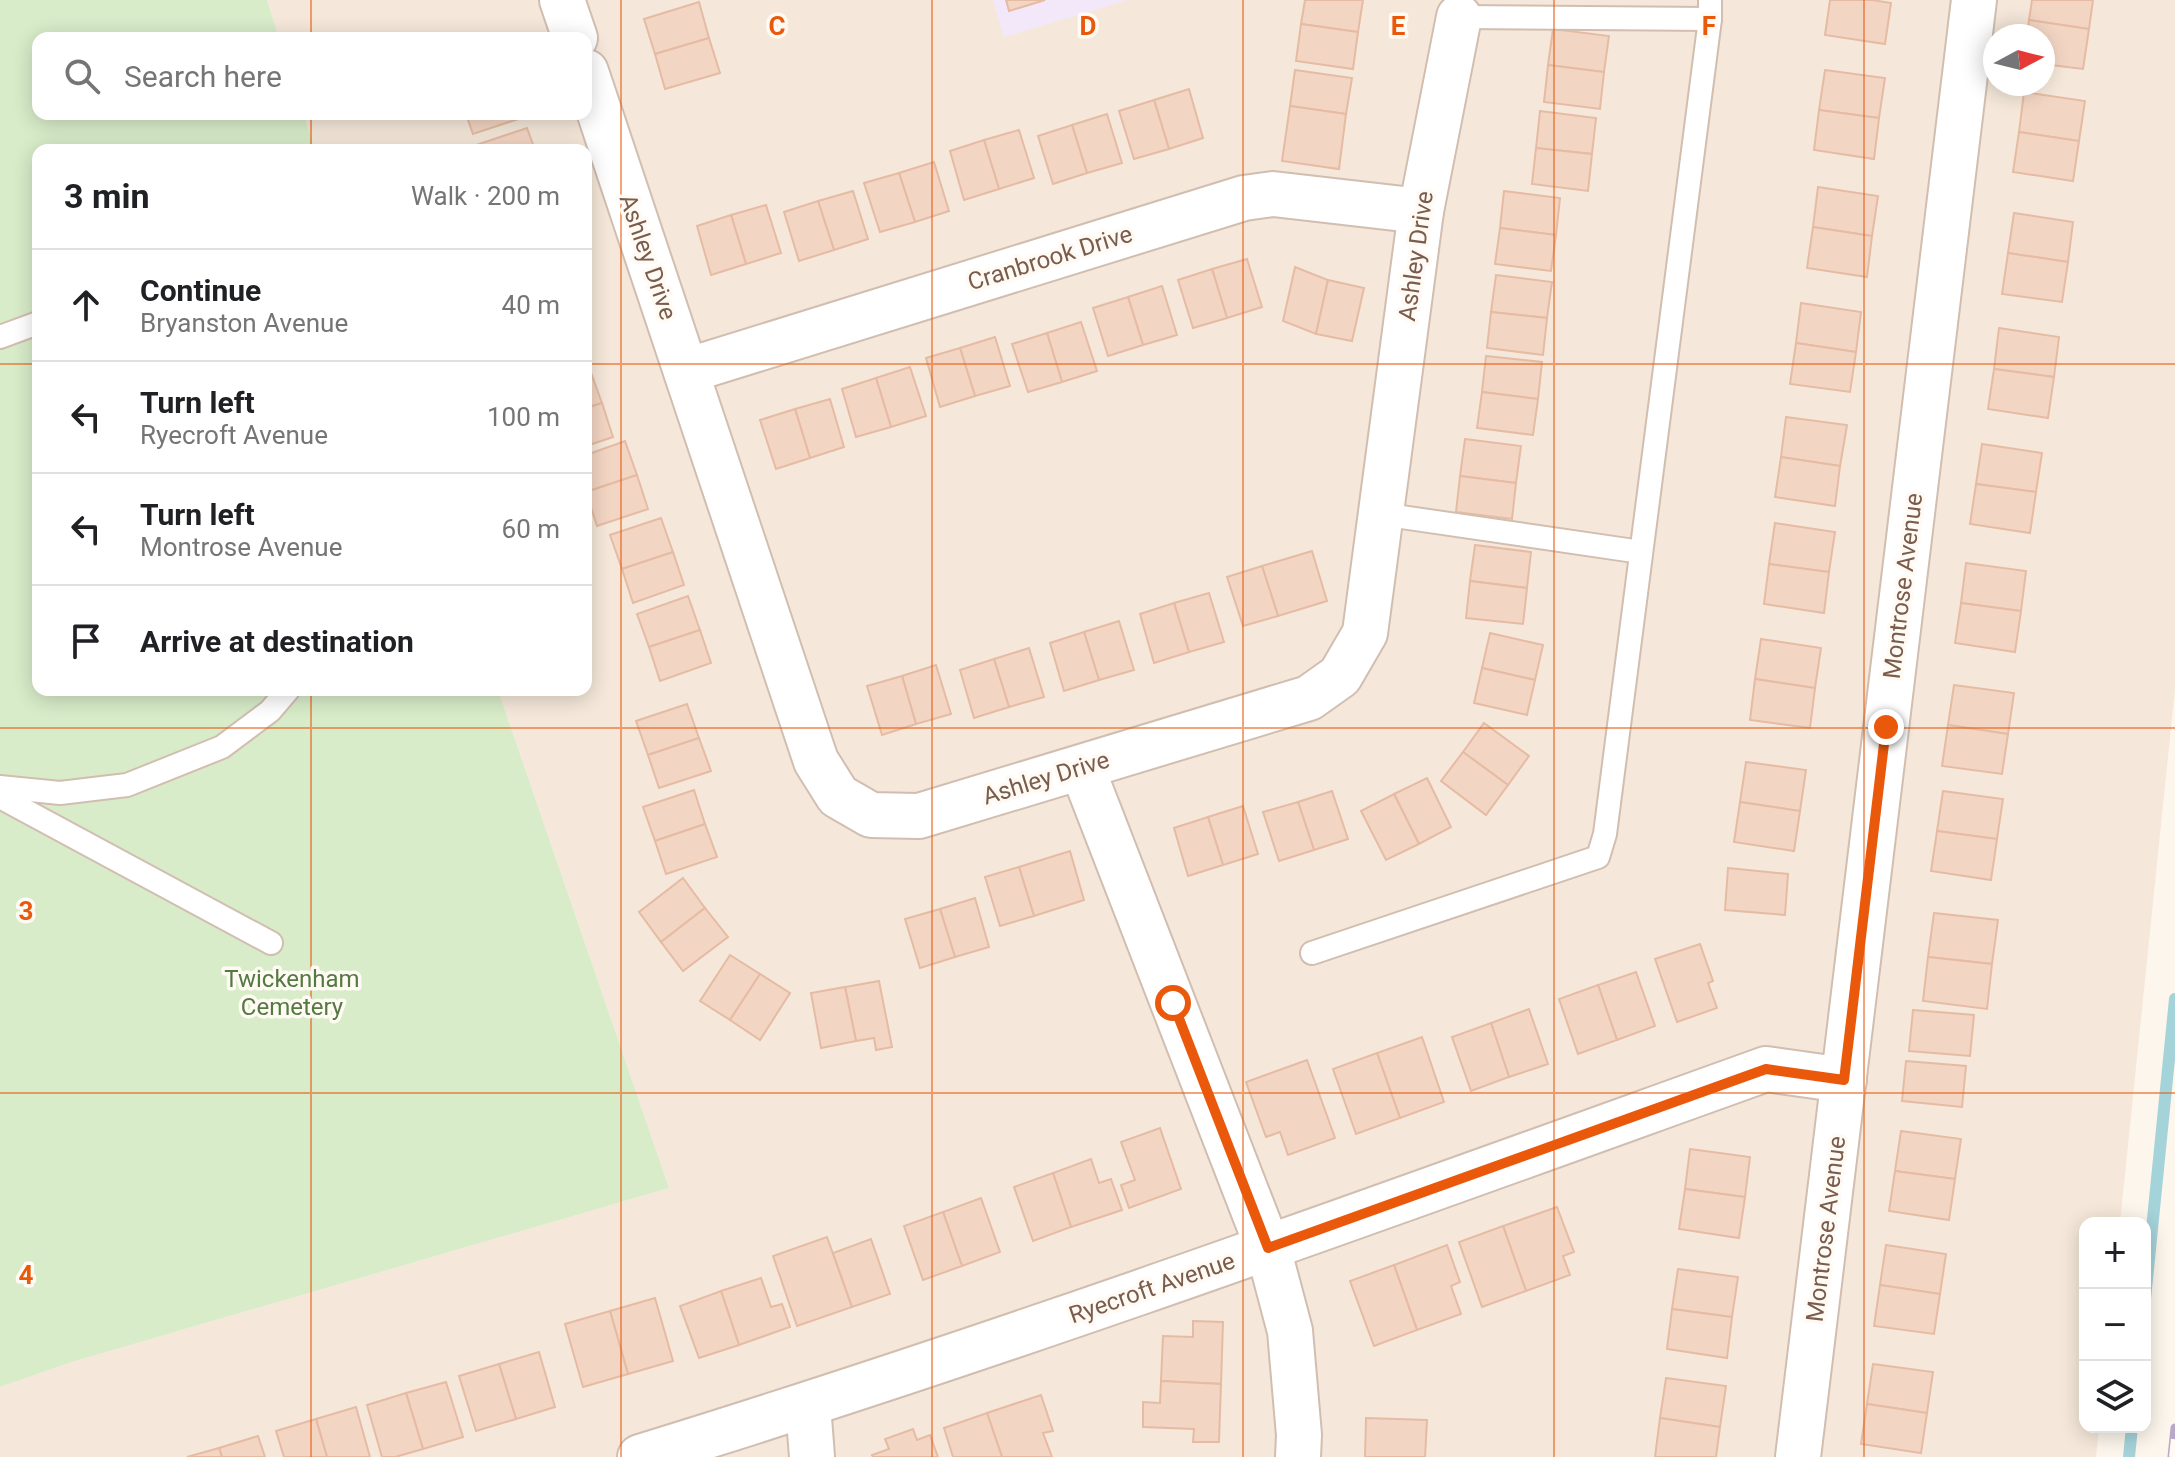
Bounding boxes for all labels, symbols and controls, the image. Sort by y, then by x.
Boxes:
text: C [768,11,786,41]
text: D [1080,11,1096,41]
text: E [1391,11,1406,41]
text: F [1702,11,1716,41]
north arrow [1983,24,2055,96]
search box [32,32,592,120]
icon: search [60,54,104,98]
text: Search here [124,59,282,94]
text: 3 min [64,176,149,216]
text: Walk · 200 m [411,181,560,211]
street label: Ashley Drive [1393,189,1439,323]
street label: Ashley Drive [613,191,683,323]
street label: Cranbrook Drive [964,220,1136,296]
text: Continue [140,273,261,308]
icon: ahead [64,283,108,327]
text: 40 m [502,290,560,320]
text: Bryanston Avenue [140,308,348,338]
text: Turn left [140,385,255,420]
icon: left [64,395,108,439]
text: 100 m [487,402,560,432]
text: Ryecroft Avenue [140,420,328,450]
street label: Montrose Avenue [1878,492,1928,680]
text: Turn left [140,497,255,532]
icon: left [64,507,108,551]
text: 60 m [502,514,560,544]
text: Montrose Avenue [140,532,342,562]
icon: arrive [64,619,108,663]
text: Arrive at destination [140,624,414,659]
route end [1868,709,1904,745]
street label: Ashley Drive [979,745,1113,811]
text: 3 [19,896,33,926]
park label: Twickenham Cemetery [224,965,360,1021]
route start [1155,985,1191,1021]
street label: Montrose Avenue [1801,1135,1851,1323]
map controls [2079,1217,2151,1433]
button: + [2079,1217,2151,1289]
street label: Ryecroft Avenue [1065,1247,1239,1329]
text: 4 [19,1260,34,1290]
button: − [2079,1289,2151,1361]
button: layers [2079,1361,2151,1433]

